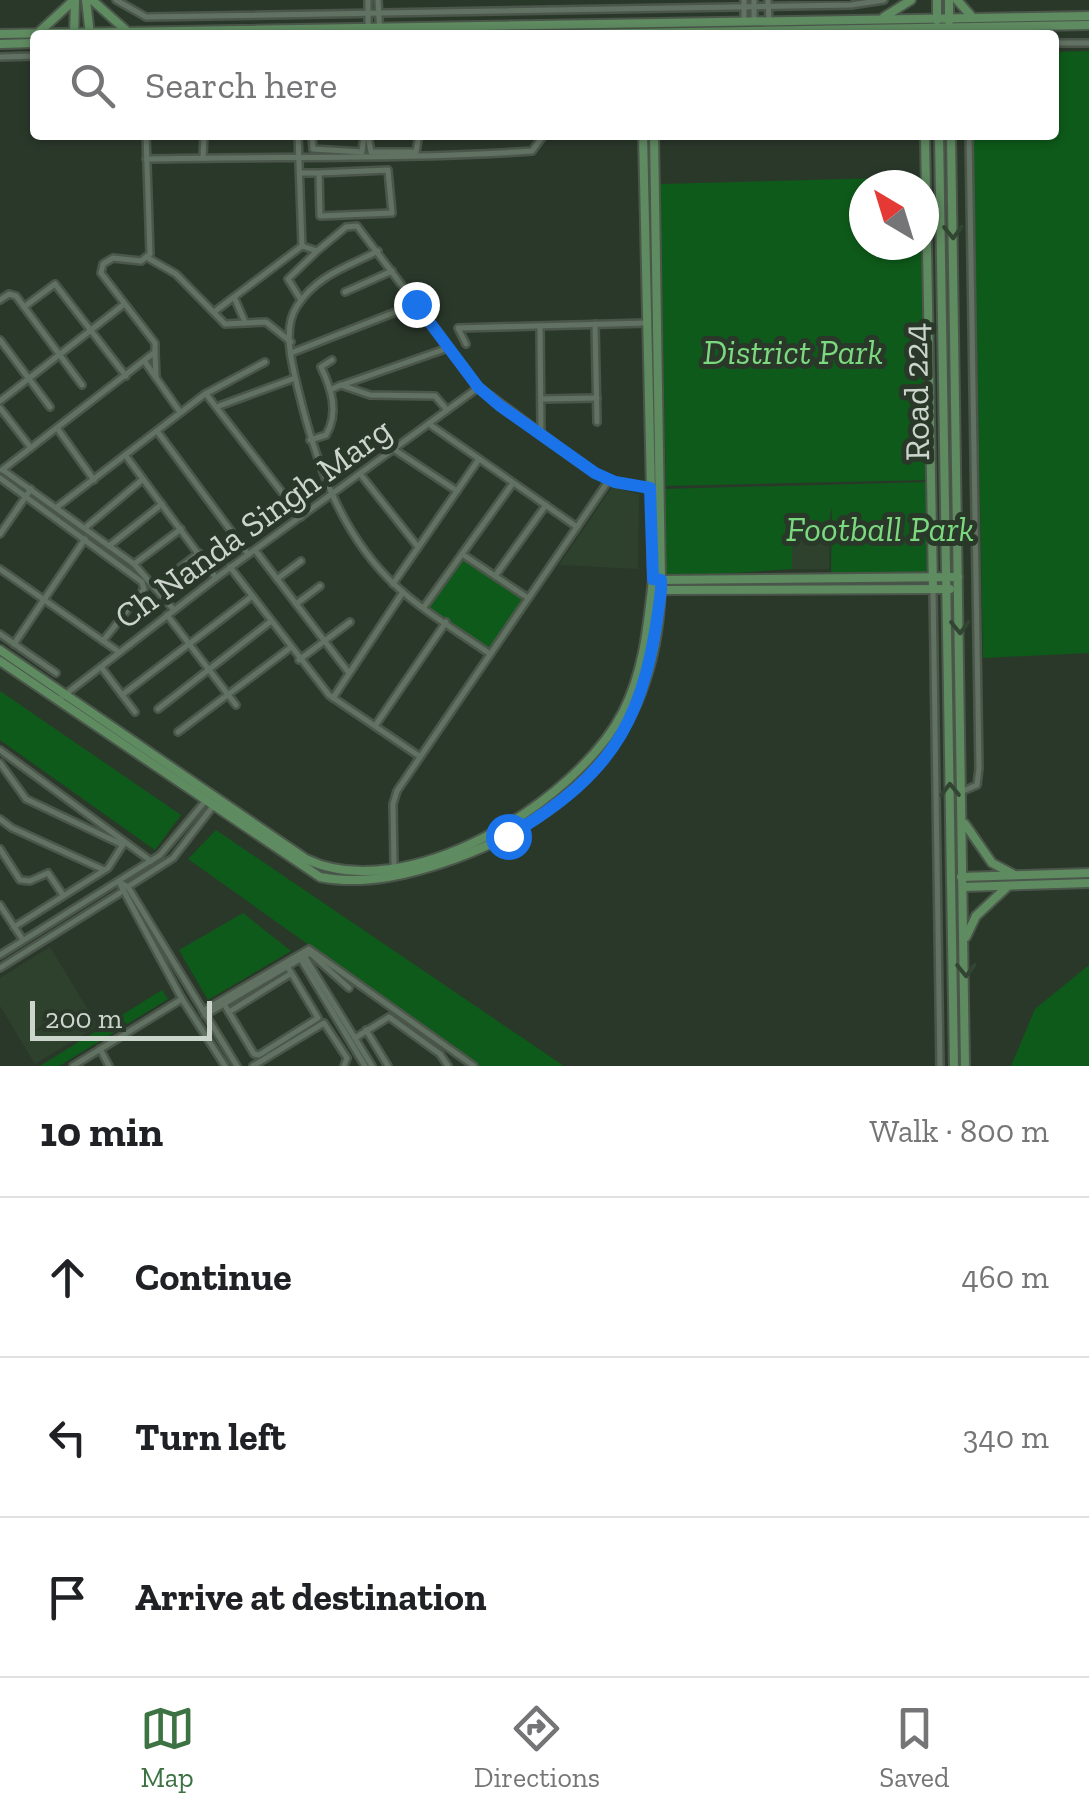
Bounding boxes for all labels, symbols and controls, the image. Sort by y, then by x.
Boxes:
search box [30,30,1059,140]
icon: search [65,58,120,113]
text: Search here [145,62,337,108]
north arrow [849,170,939,260]
one-way arrow [942,226,964,241]
route end [394,282,440,328]
street label: Road 224 [894,323,938,461]
park label: District Park [703,331,883,373]
street label: Ch Nanda Singh Marg [106,408,400,638]
park label: Football Park [786,508,974,550]
one-way arrow [949,620,971,636]
one-way arrow [940,781,961,797]
route start [486,814,532,860]
one-way arrow [955,963,976,979]
scale bar [30,996,212,1040]
text: 200 m [45,1002,122,1035]
text: 10 min [40,1106,163,1157]
text: Walk · 800 m [869,1112,1049,1150]
icon: ahead [40,1250,95,1305]
text: Continue [135,1254,292,1300]
text: 460 m [961,1258,1049,1296]
icon: left [40,1410,95,1465]
text: Turn left [135,1414,286,1460]
text: 340 m [963,1418,1049,1456]
icon: arrive [40,1570,95,1625]
text: Arrive at destination [135,1574,486,1620]
tab: Map [140,1701,195,1794]
tab: Directions [474,1701,600,1794]
tab: Saved [879,1701,949,1794]

